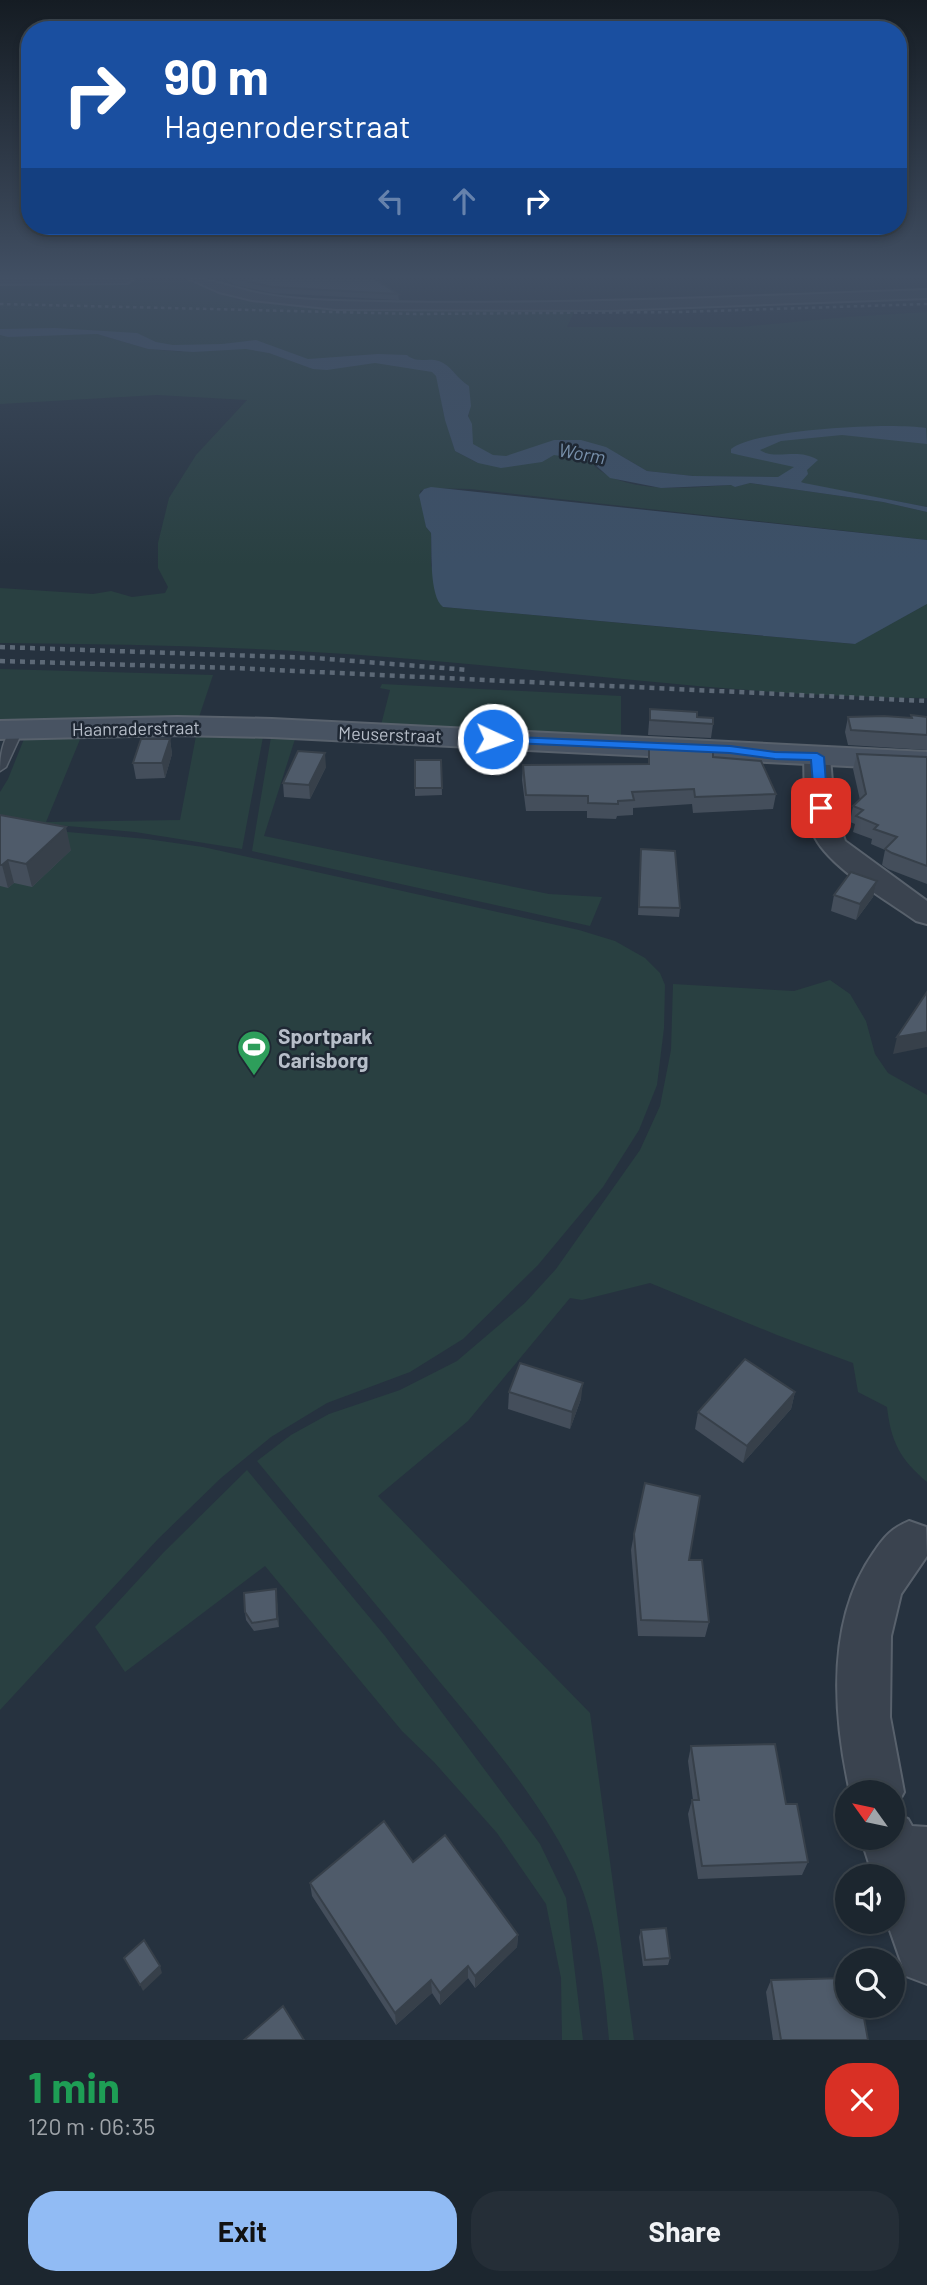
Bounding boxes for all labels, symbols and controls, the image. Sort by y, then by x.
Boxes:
text: 90 m [164,46,269,105]
icon: right [49,49,140,140]
text: Hagenroderstraat [164,106,411,144]
icon: left [372,182,410,220]
icon: ahead [445,182,483,220]
icon: right [518,182,556,220]
water label: Worm [557,438,607,468]
position arrow [456,702,530,776]
street label: Haanraderstraat [72,716,200,740]
street label: Meuserstraat [338,721,442,747]
pin [791,778,851,838]
icon: arrive [802,789,840,827]
place label: Sportpark Carisborg [278,1023,372,1072]
sports icon: Sportpark Carisborg [235,1028,273,1077]
north arrow [835,1780,905,1850]
map controls [835,1780,905,2018]
button: sound [835,1864,905,1934]
button: search [835,1948,905,2018]
text: 1 min [28,2061,120,2111]
button: close [825,2063,899,2137]
text: 120 m · 06:35 [28,2112,155,2140]
button: Exit [28,2191,457,2271]
button: Share [471,2191,899,2271]

